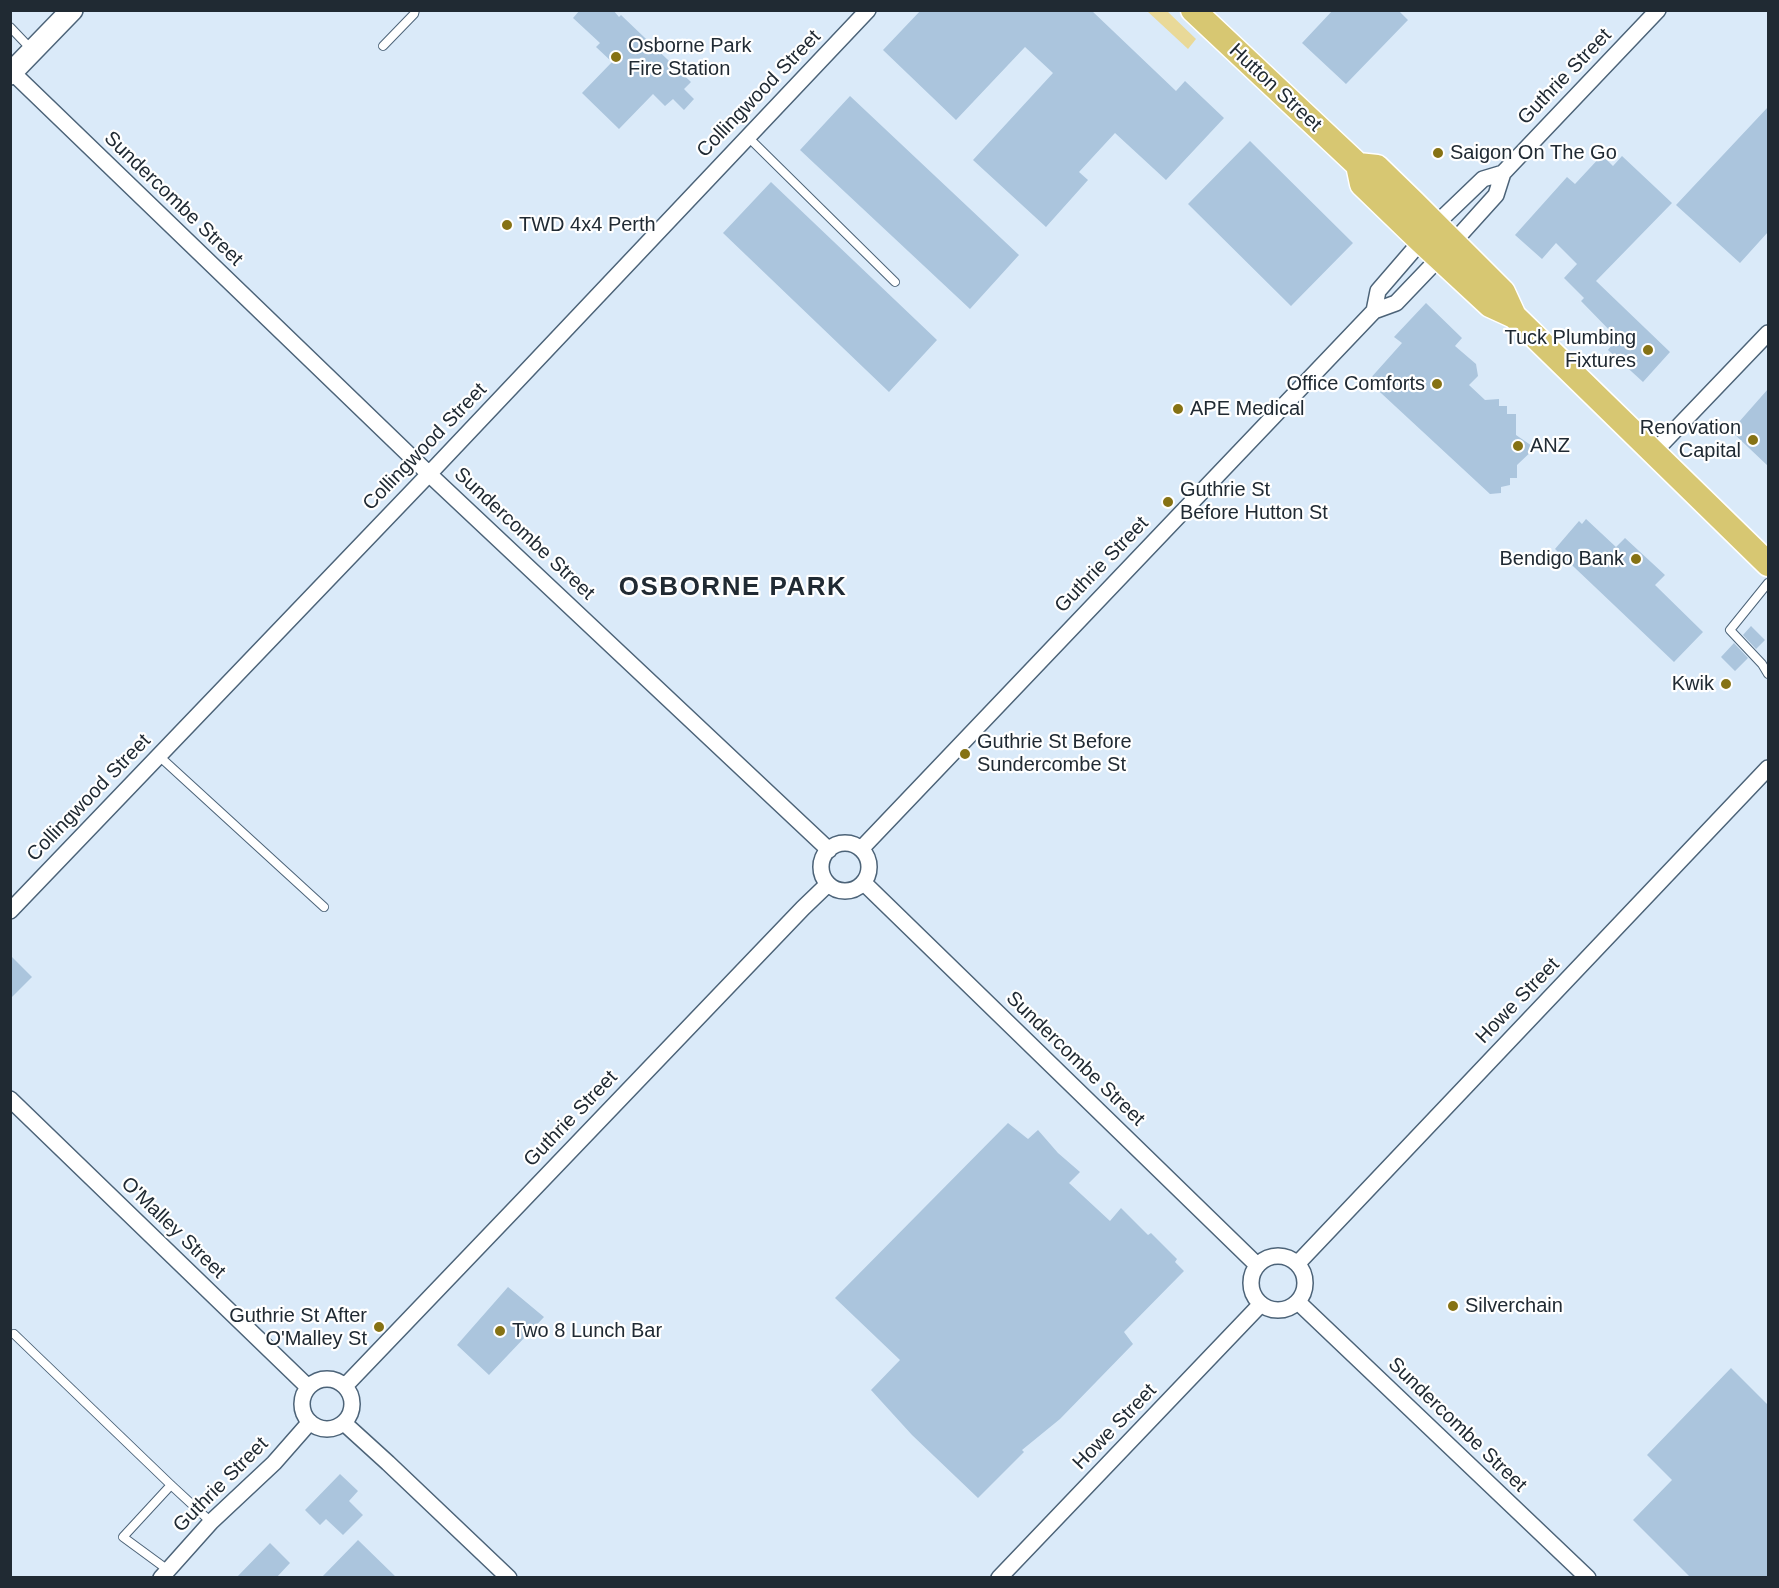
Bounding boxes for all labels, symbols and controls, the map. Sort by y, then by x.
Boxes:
street label: Guthrie Street [1513,24,1617,130]
street label: Collingwood Street [692,25,826,163]
place label: Osborne Park Fire Station [628,34,751,81]
street label: Hutton Street [1224,39,1326,137]
marker: Osborne Park Fire Station [609,50,623,64]
street label: Sundercombe Street [99,127,247,271]
place label: Saigon On The Go [1450,141,1617,165]
marker: Saigon On The Go [1431,146,1445,160]
place label: TWD 4x4 Perth [519,213,656,237]
marker: TWD 4x4 Perth [500,218,514,232]
place label: Tuck Plumbing Fixtures [1504,326,1636,373]
marker: Tuck Plumbing Fixtures [1641,343,1655,357]
place label: Office Comforts [1286,372,1425,396]
marker: Office Comforts [1430,377,1444,391]
street label: Collingwood Street [358,378,492,516]
place label: APE Medical [1190,397,1304,421]
marker: APE Medical [1171,402,1185,416]
place label: Renovation Capital [1640,416,1741,463]
marker: Renovation Capital [1746,433,1760,447]
place label: ANZ [1530,434,1570,458]
marker: ANZ [1511,439,1525,453]
street label: Sundercombe Street [449,463,599,605]
place label: Guthrie St Before Hutton St [1180,478,1328,525]
marker: Guthrie St Before Hutton St [1161,495,1175,509]
street label: Guthrie Street [1050,512,1154,618]
place label: Bendigo Bank [1499,547,1624,571]
marker: Bendigo Bank [1629,552,1643,566]
district label: OSBORNE PARK [619,572,847,604]
place label: Kwik [1672,672,1714,696]
marker: Kwik [1719,677,1733,691]
street label: Collingwood Street [22,729,156,867]
place label: Guthrie St Before Sundercombe St [977,730,1132,777]
marker: Guthrie St Before Sundercombe St [958,747,972,761]
street label: Howe Street [1471,953,1565,1049]
street label: Sundercombe Street [1001,987,1149,1131]
street label: Guthrie Street [519,1066,623,1172]
street label: O'Malley Street [116,1172,230,1284]
place label: Silverchain [1465,1294,1563,1318]
marker: Silverchain [1446,1299,1460,1313]
place label: Guthrie St After O'Malley St [229,1304,367,1351]
place label: Two 8 Lunch Bar [512,1319,662,1343]
marker: Guthrie St After O'Malley St [372,1320,386,1334]
marker: Two 8 Lunch Bar [493,1324,507,1338]
street label: Sundercombe Street [1383,1353,1531,1497]
street label: Howe Street [1068,1379,1162,1475]
street label: Guthrie Street [168,1432,274,1538]

